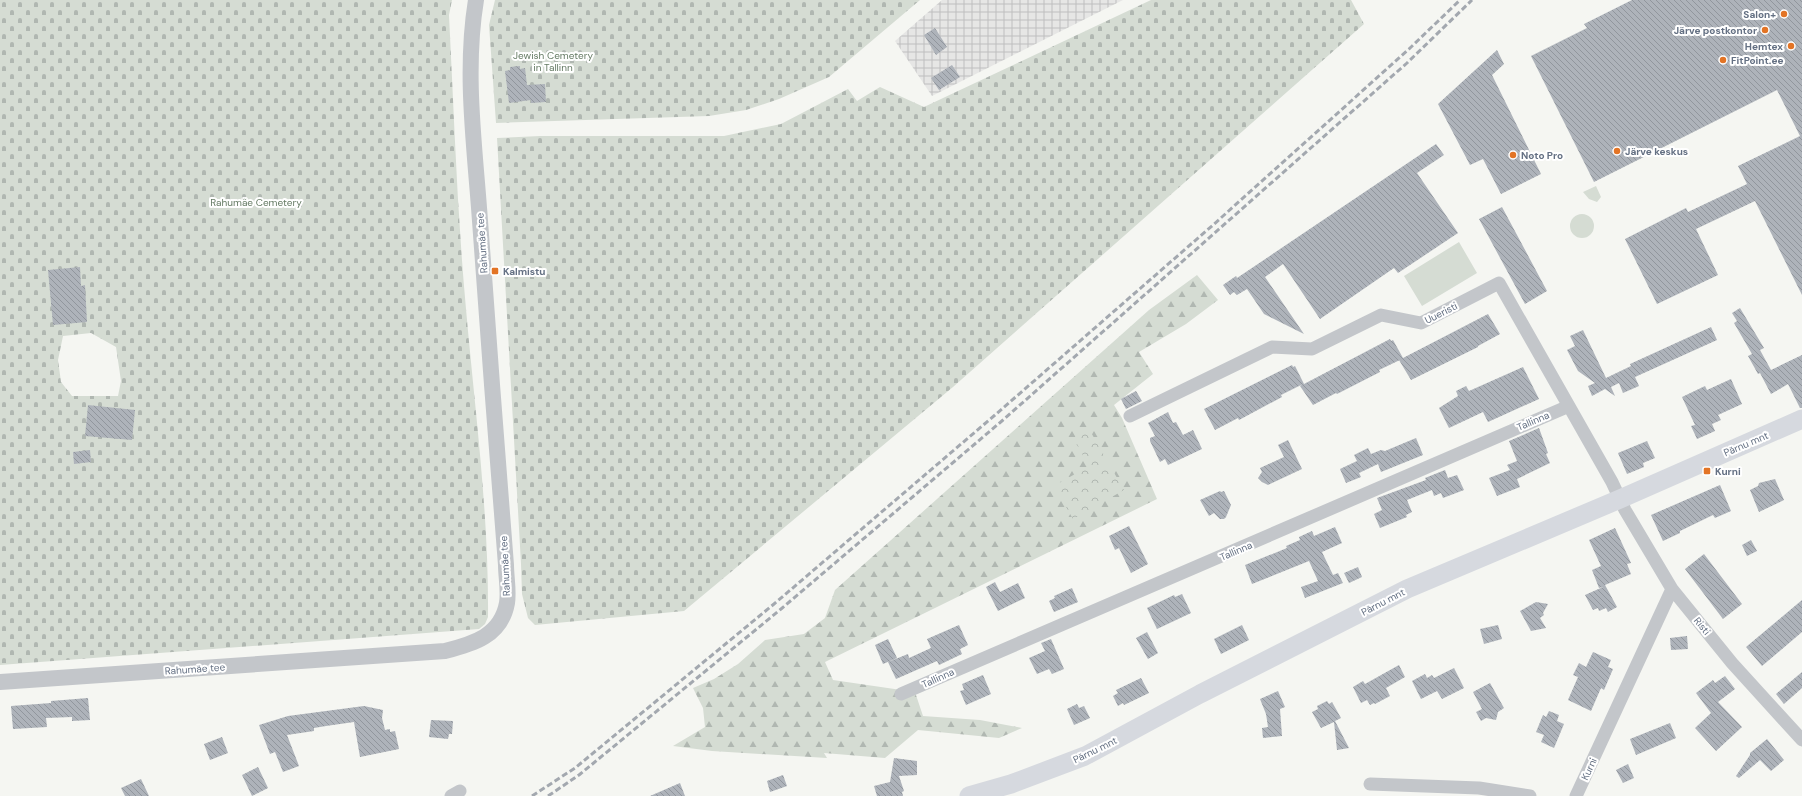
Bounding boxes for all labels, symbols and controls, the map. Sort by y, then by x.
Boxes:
place label: Salon+ [1743,8,1776,21]
marker: Salon+ [1779,9,1789,19]
place label: Järve postkontor [1674,24,1757,37]
marker: Järve postkontor [1760,25,1770,35]
place label: Hemtex [1745,40,1783,53]
marker: Hemtex [1786,41,1796,51]
park label: Jewish Cemetery in Tallinn [513,49,593,74]
place label: FitPoint.ee [1731,54,1783,67]
marker: FitPoint.ee [1718,55,1728,65]
place label: Järve keskus [1625,145,1688,158]
marker: Järve keskus [1612,146,1622,156]
place label: Noto Pro [1521,149,1563,162]
marker: Noto Pro [1508,150,1518,160]
park label: Rahumäe Cemetery [210,196,302,209]
street label: Rahumäe tee [473,212,491,274]
place label: Kalmistu [503,265,546,278]
marker: Kalmistu [490,266,500,276]
street label: Uueristi [1422,299,1460,327]
street label: Tallinna [1515,408,1551,434]
street label: Pärnu mnt [1722,429,1770,459]
place label: Kurni [1715,465,1741,478]
marker: Kurni [1702,466,1712,476]
street label: Rahumäe tee [497,535,513,597]
street label: Tallinna [1218,538,1254,564]
street label: Pärnu mnt [1359,585,1407,619]
street label: Risti [1691,614,1713,638]
street label: Rahumäe tee [164,660,226,678]
street label: Tallinna [920,665,956,691]
street label: Pärnu mnt [1071,734,1119,766]
street label: Kurni [1578,756,1600,782]

